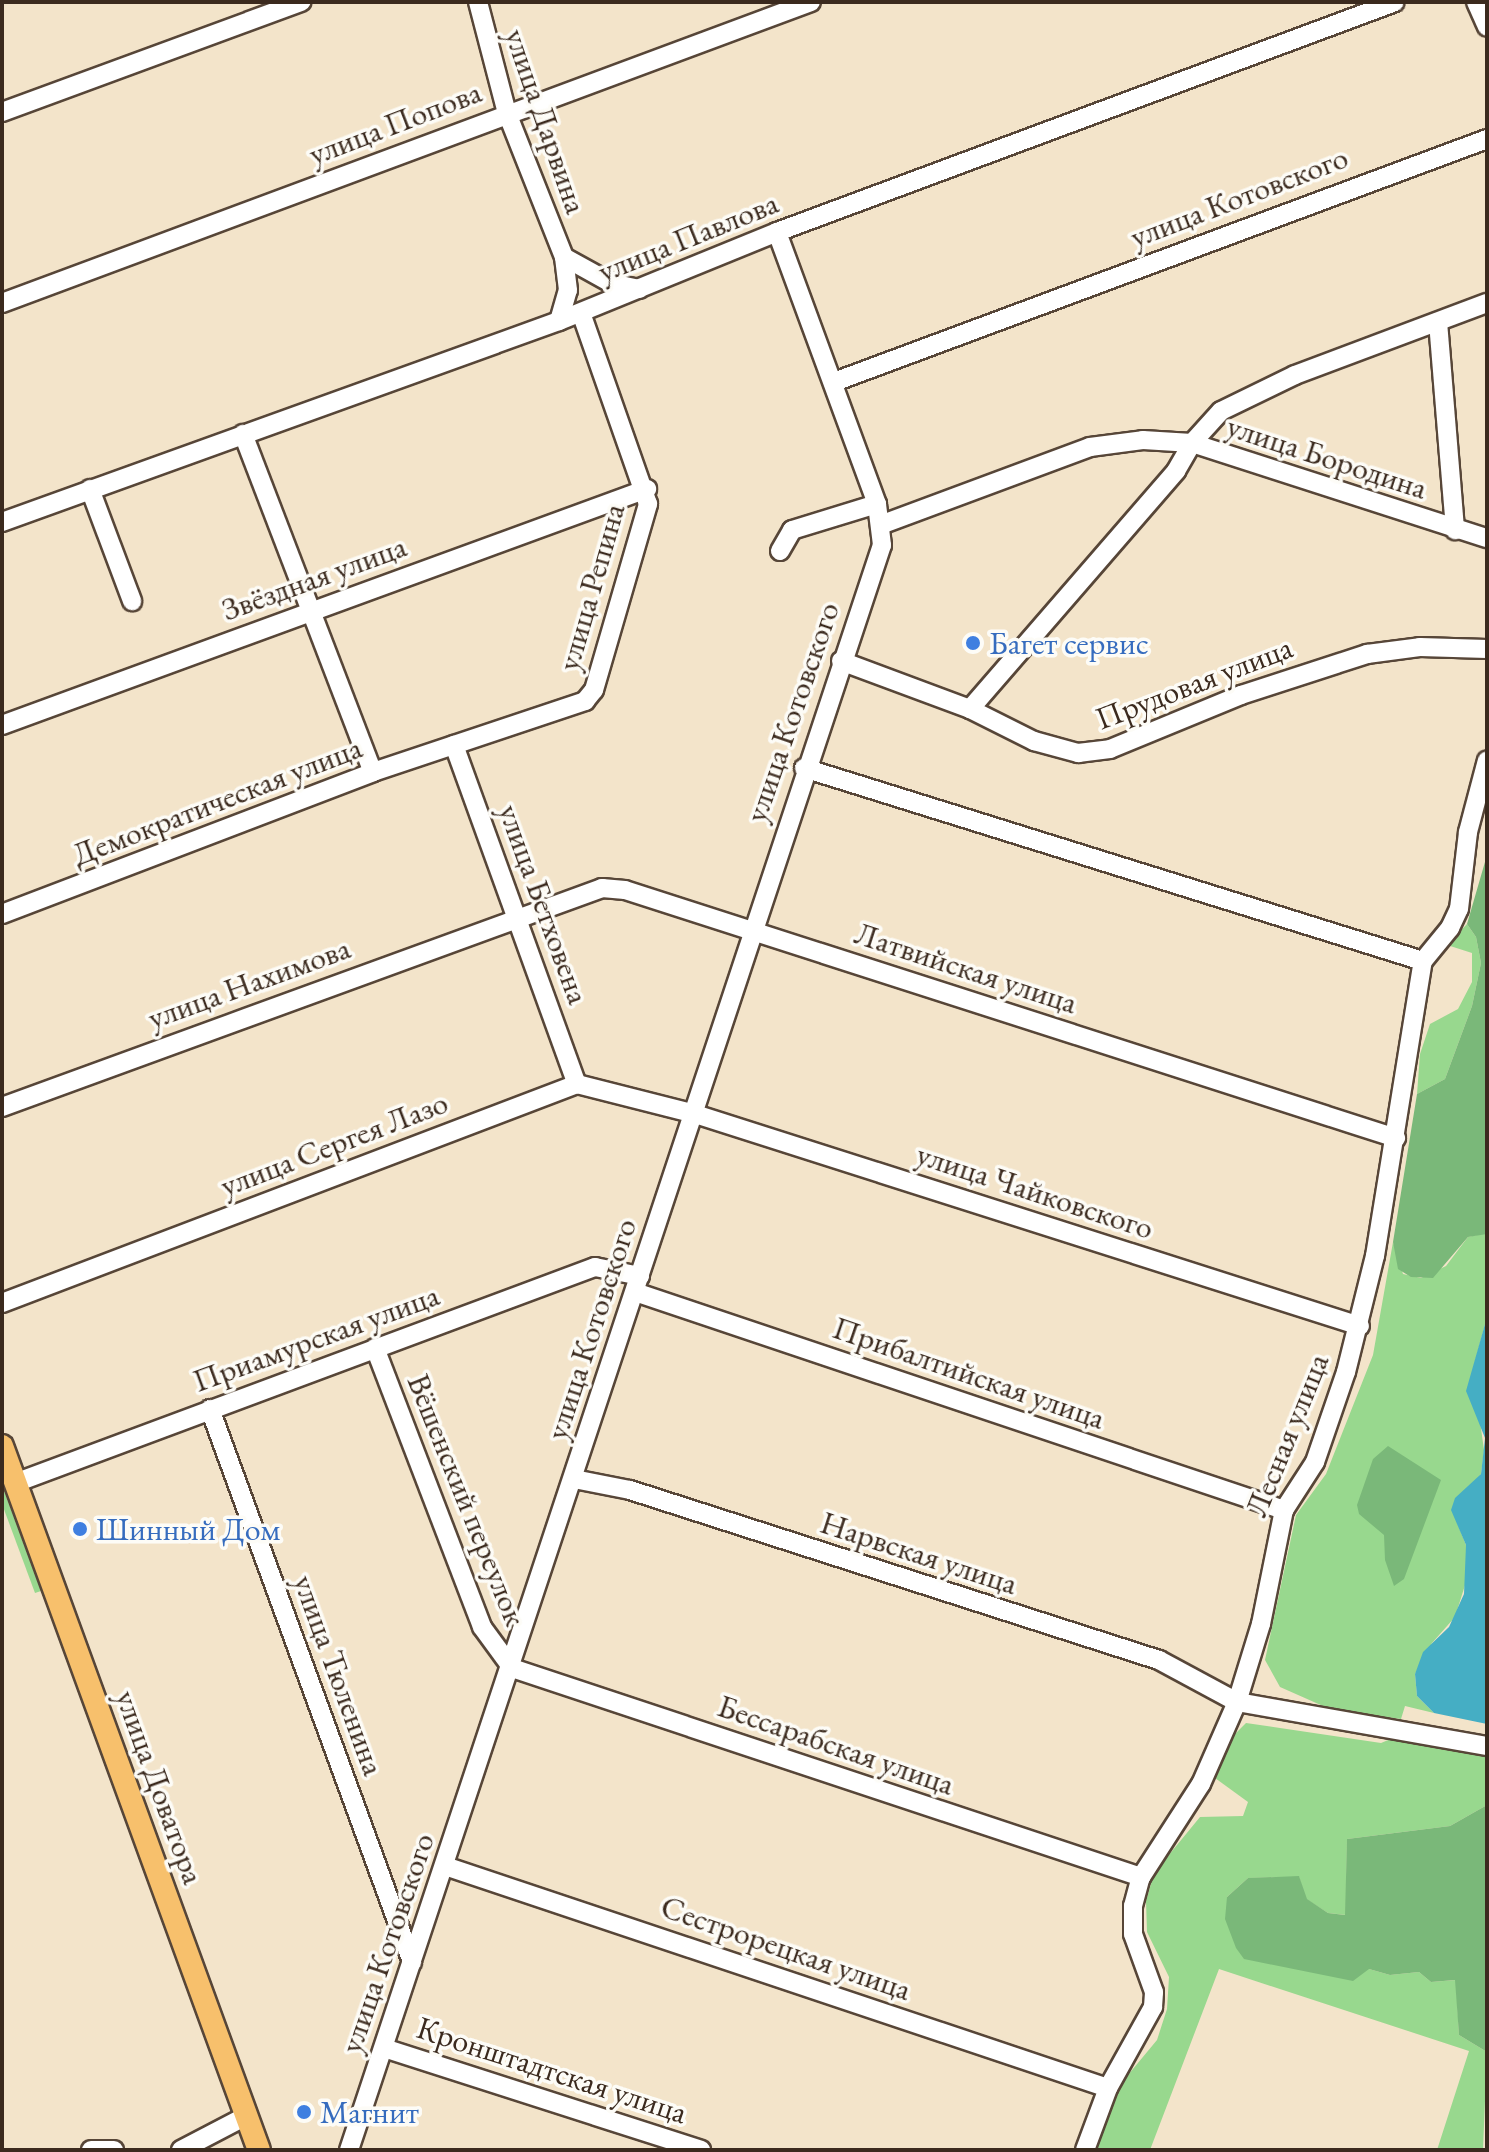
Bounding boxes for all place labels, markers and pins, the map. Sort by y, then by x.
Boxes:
place label: Багет сервис [989,624,1149,662]
marker: Багет сервис [964,634,982,652]
place label: Шинный Дом [96,1510,280,1548]
marker: Шинный Дом [71,1520,89,1538]
place label: Магнит [320,2093,419,2131]
marker: Магнит [295,2103,313,2121]

